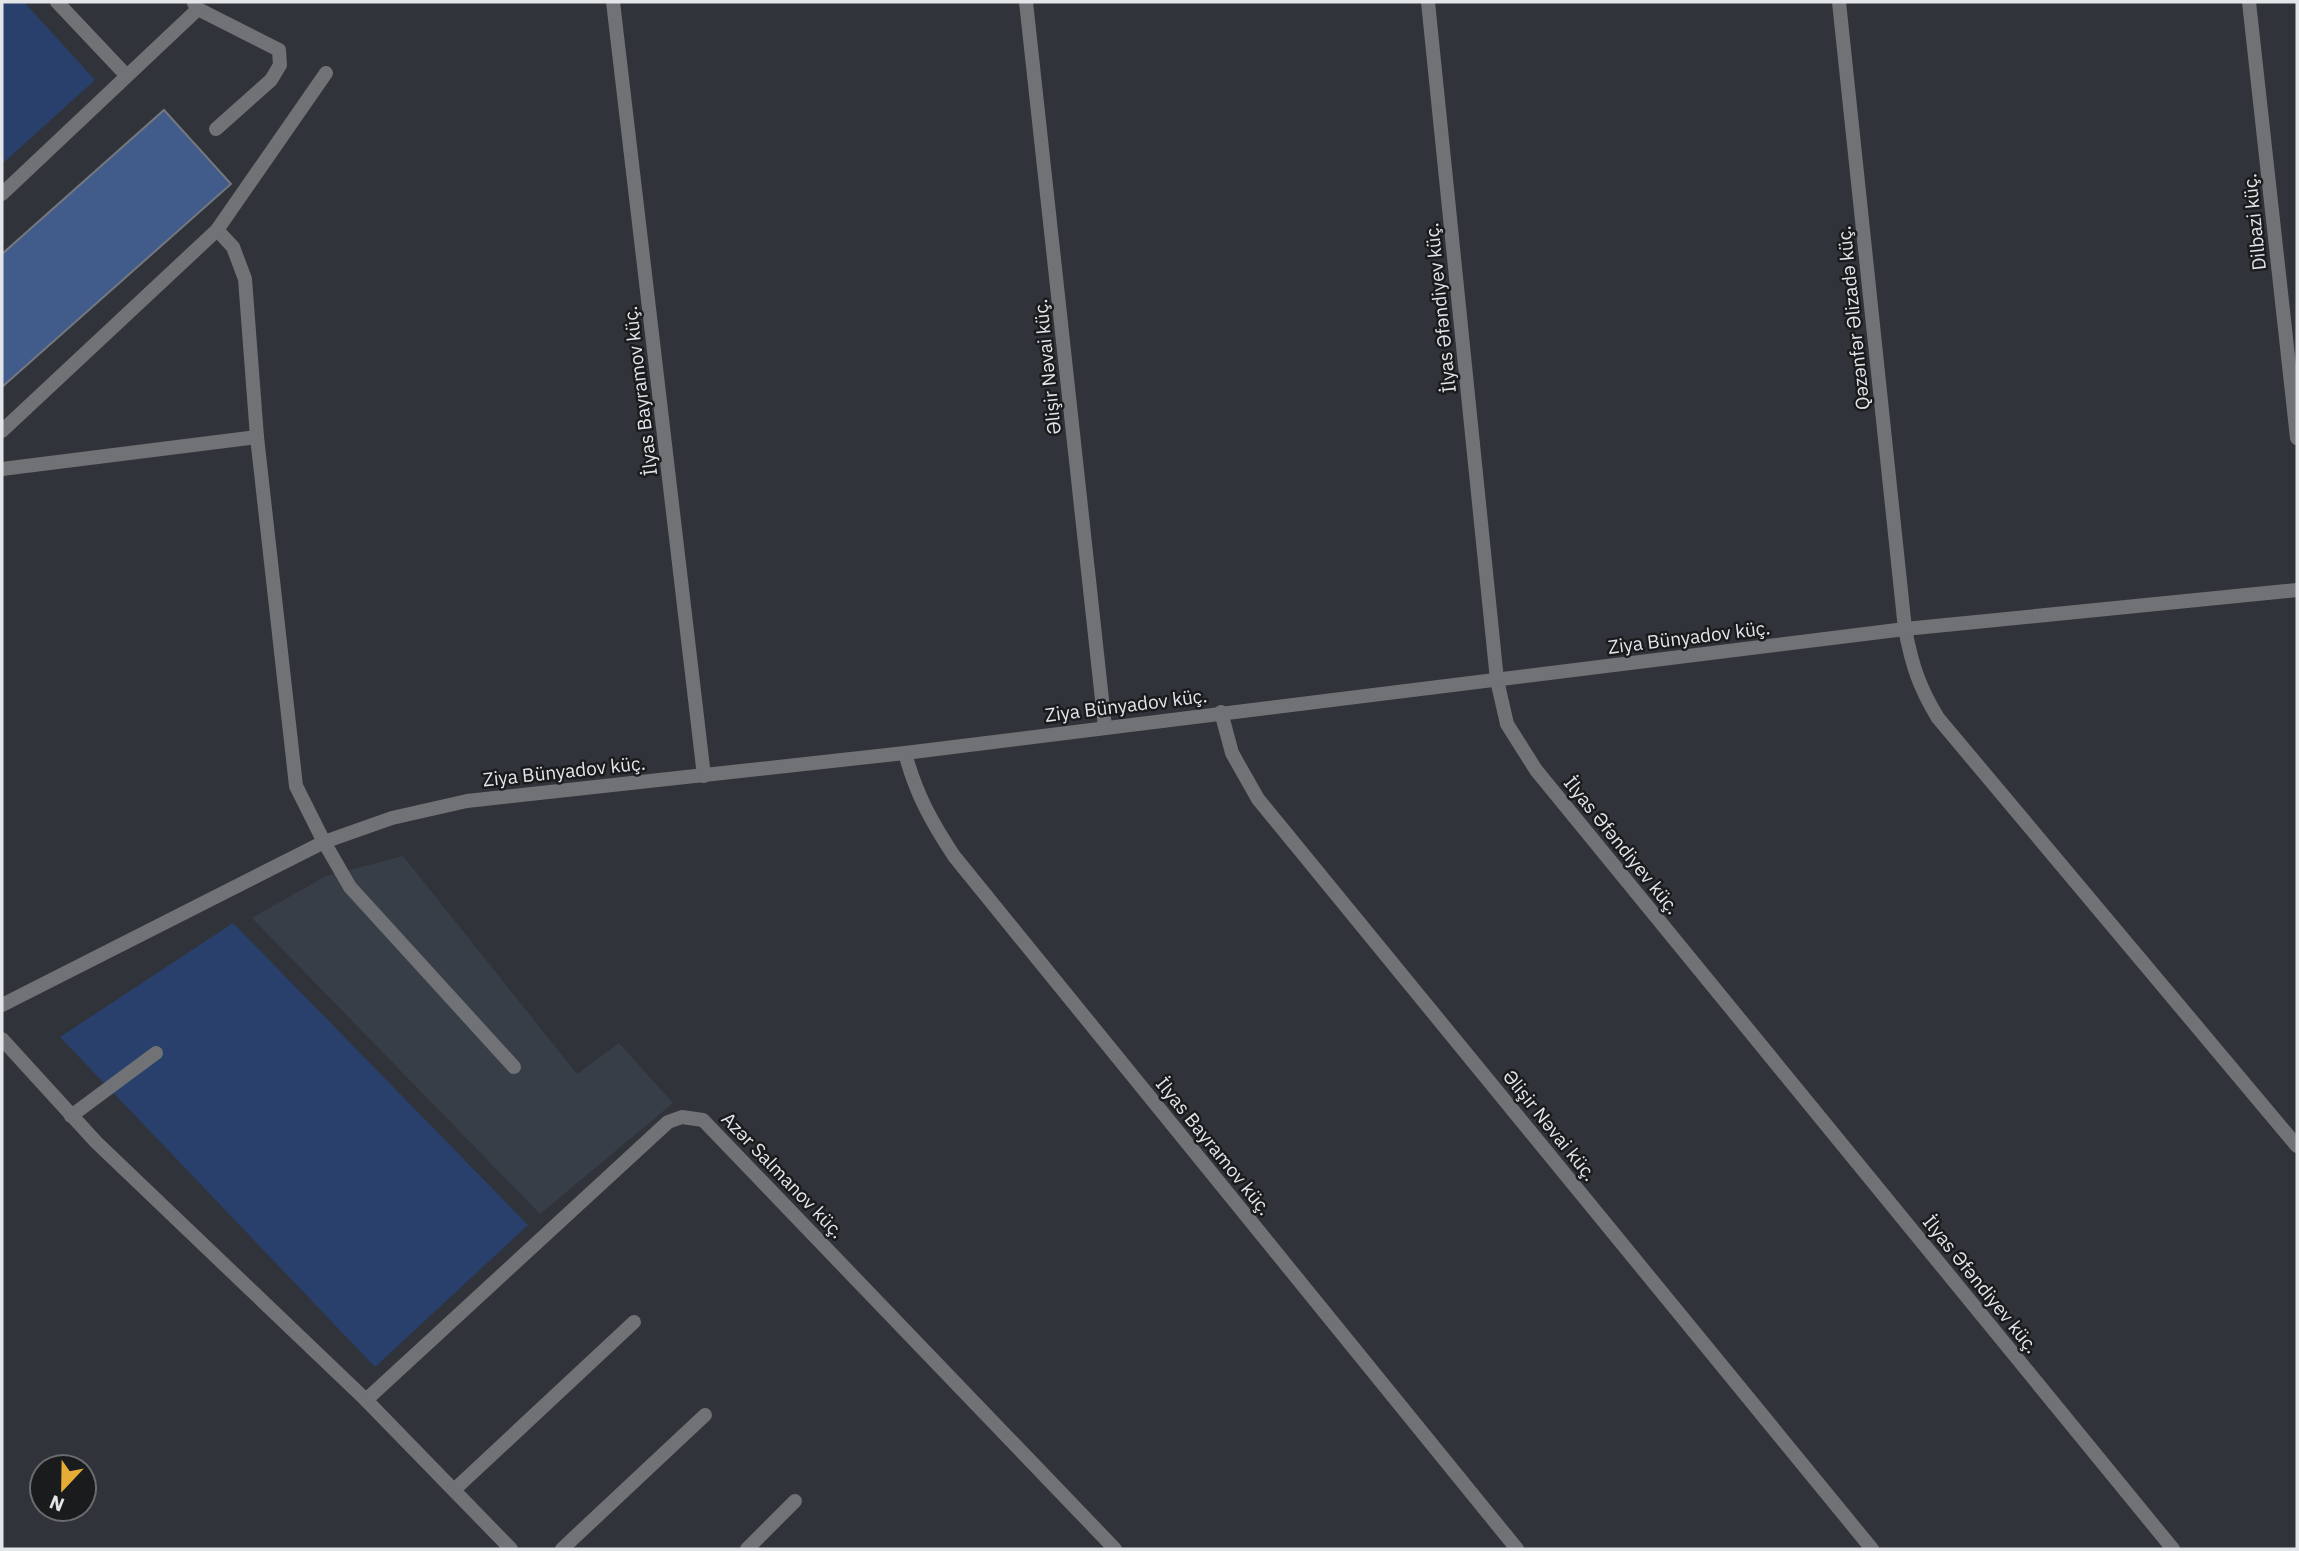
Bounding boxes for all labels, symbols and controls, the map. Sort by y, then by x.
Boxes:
street label: Dilbazi küç. [2237,172,2271,272]
street label: İlyas Əfəndiyev küç. [1419,222,1461,394]
street label: Qəzənfər Əlizadə küç. [1831,225,1875,411]
street label: Əlişir Nəvai küç. [1028,298,1066,436]
street label: İlyas Bayramov küç. [618,305,662,477]
street label: Ziya Bünyadov küç. [1606,615,1772,659]
street label: Ziya Bünyadov küç. [1043,683,1209,727]
street label: Ziya Bünyadov küç. [481,751,647,791]
street label: İlyas Əfəndiyev küç. [1559,771,1685,919]
street label: Əlişir Nəvai küç. [1498,1064,1602,1186]
street label: İlyas Bayramov küç. [1151,1072,1277,1220]
street label: Azər Salmanov küç. [717,1107,849,1243]
street label: İlyas Əfəndiyev küç. [1918,1210,2044,1358]
north arrow [28,1453,98,1523]
text: N [46,1490,68,1517]

